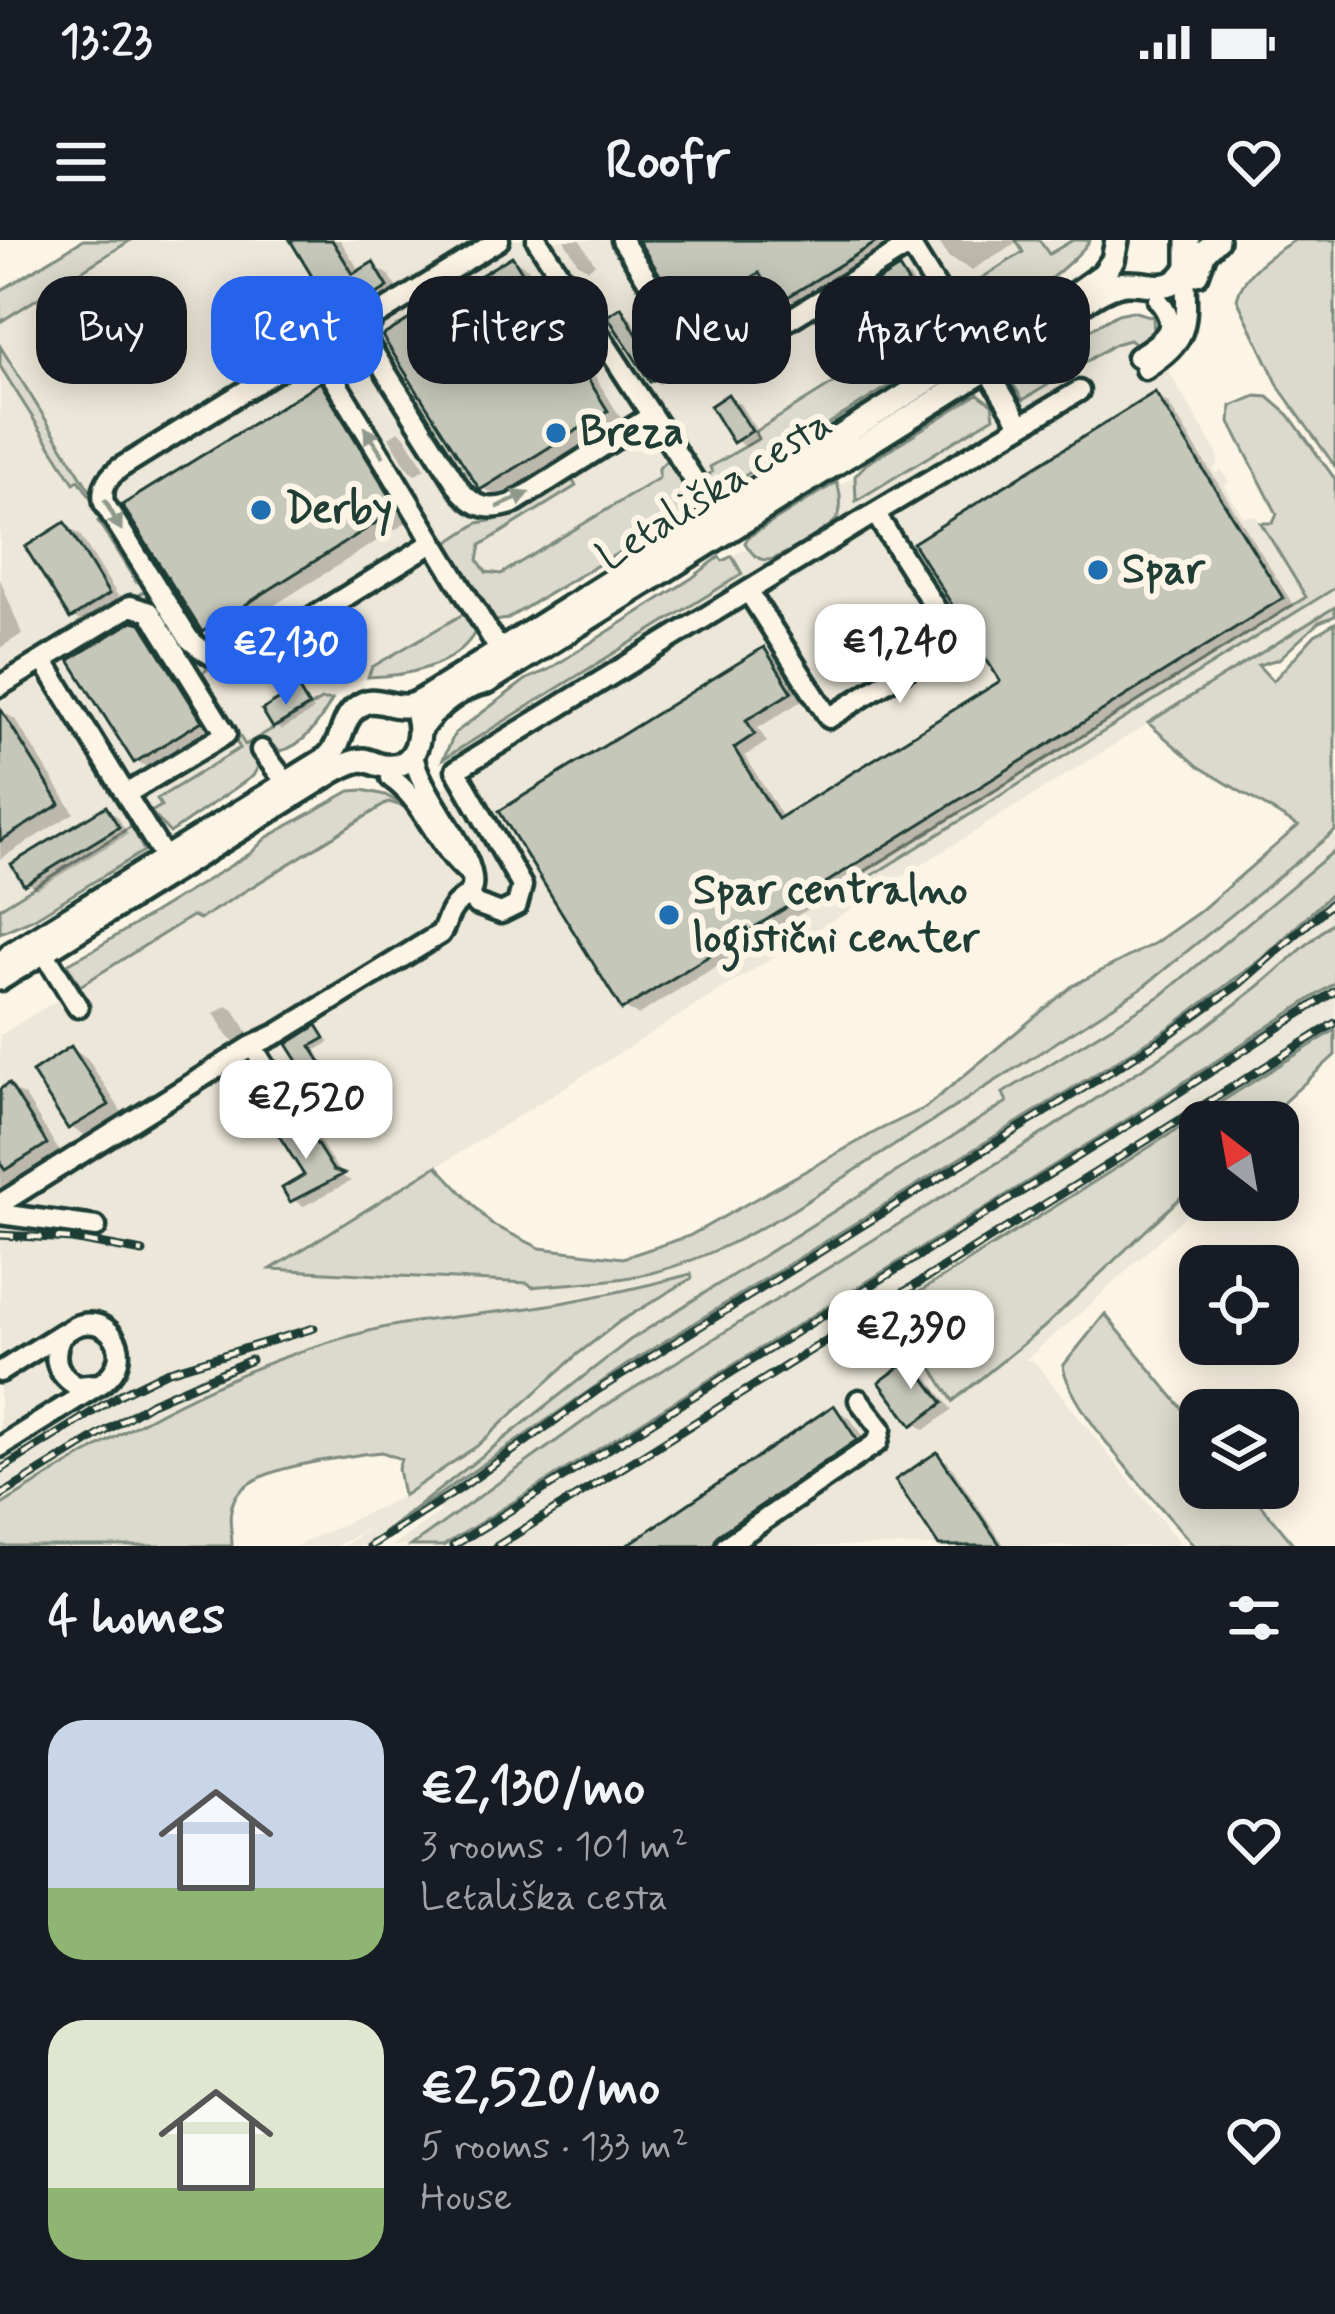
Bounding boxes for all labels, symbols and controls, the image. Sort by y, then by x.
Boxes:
text: 13:23 [60,13,152,72]
text: Roofr [605,127,730,198]
icon: menu [48,129,114,195]
icon: heart [1221,129,1287,195]
chip: Buy [36,276,187,384]
chip: Rent [211,276,383,384]
chip: Filters [407,276,608,384]
chip: New [632,276,791,384]
chip: Apartment [815,276,1090,384]
street label: Letališka cesta [587,397,843,585]
place label: Breza [580,406,684,461]
marker: Breza [543,420,569,446]
one-way arrow [364,425,386,458]
place label: Derby [285,483,392,538]
one-way arrow [496,489,531,509]
marker: Derby [248,497,274,523]
one-way arrow [102,498,123,532]
place label: Spar [1122,543,1206,598]
marker: Spar [1085,557,1111,583]
pin: €1,240 [802,604,998,706]
pin: €2,130 [188,606,384,708]
text: €1,240 [842,617,958,668]
text: €2,130 [232,619,340,670]
place label: Spar centralno logistični center [693,864,981,972]
marker: Spar centralno logistični center [656,902,682,928]
pin: €2,520 [208,1060,404,1162]
text: €2,520 [247,1073,366,1124]
north arrow [1179,1101,1299,1221]
map controls [1179,1101,1299,1509]
button: locate [1179,1245,1299,1365]
pin: €2,390 [813,1290,1009,1392]
text: €2,390 [855,1303,967,1354]
button: layers [1179,1389,1299,1509]
text: 4 homes [48,1585,225,1651]
icon: filters [1221,1585,1287,1651]
text: €2,130/mo [420,1756,645,1822]
icon: home [144,1768,288,1912]
icon: heart [1221,1807,1287,1873]
text: 3 rooms · 101 m² [420,1822,688,1873]
text: Letališka cesta [420,1873,668,1924]
text: €2,520/mo [420,2056,660,2122]
icon: home [144,2068,288,2212]
icon: heart [1221,2107,1287,2173]
text: 5 rooms · 133 m² [420,2122,689,2173]
text: House [420,2173,512,2224]

